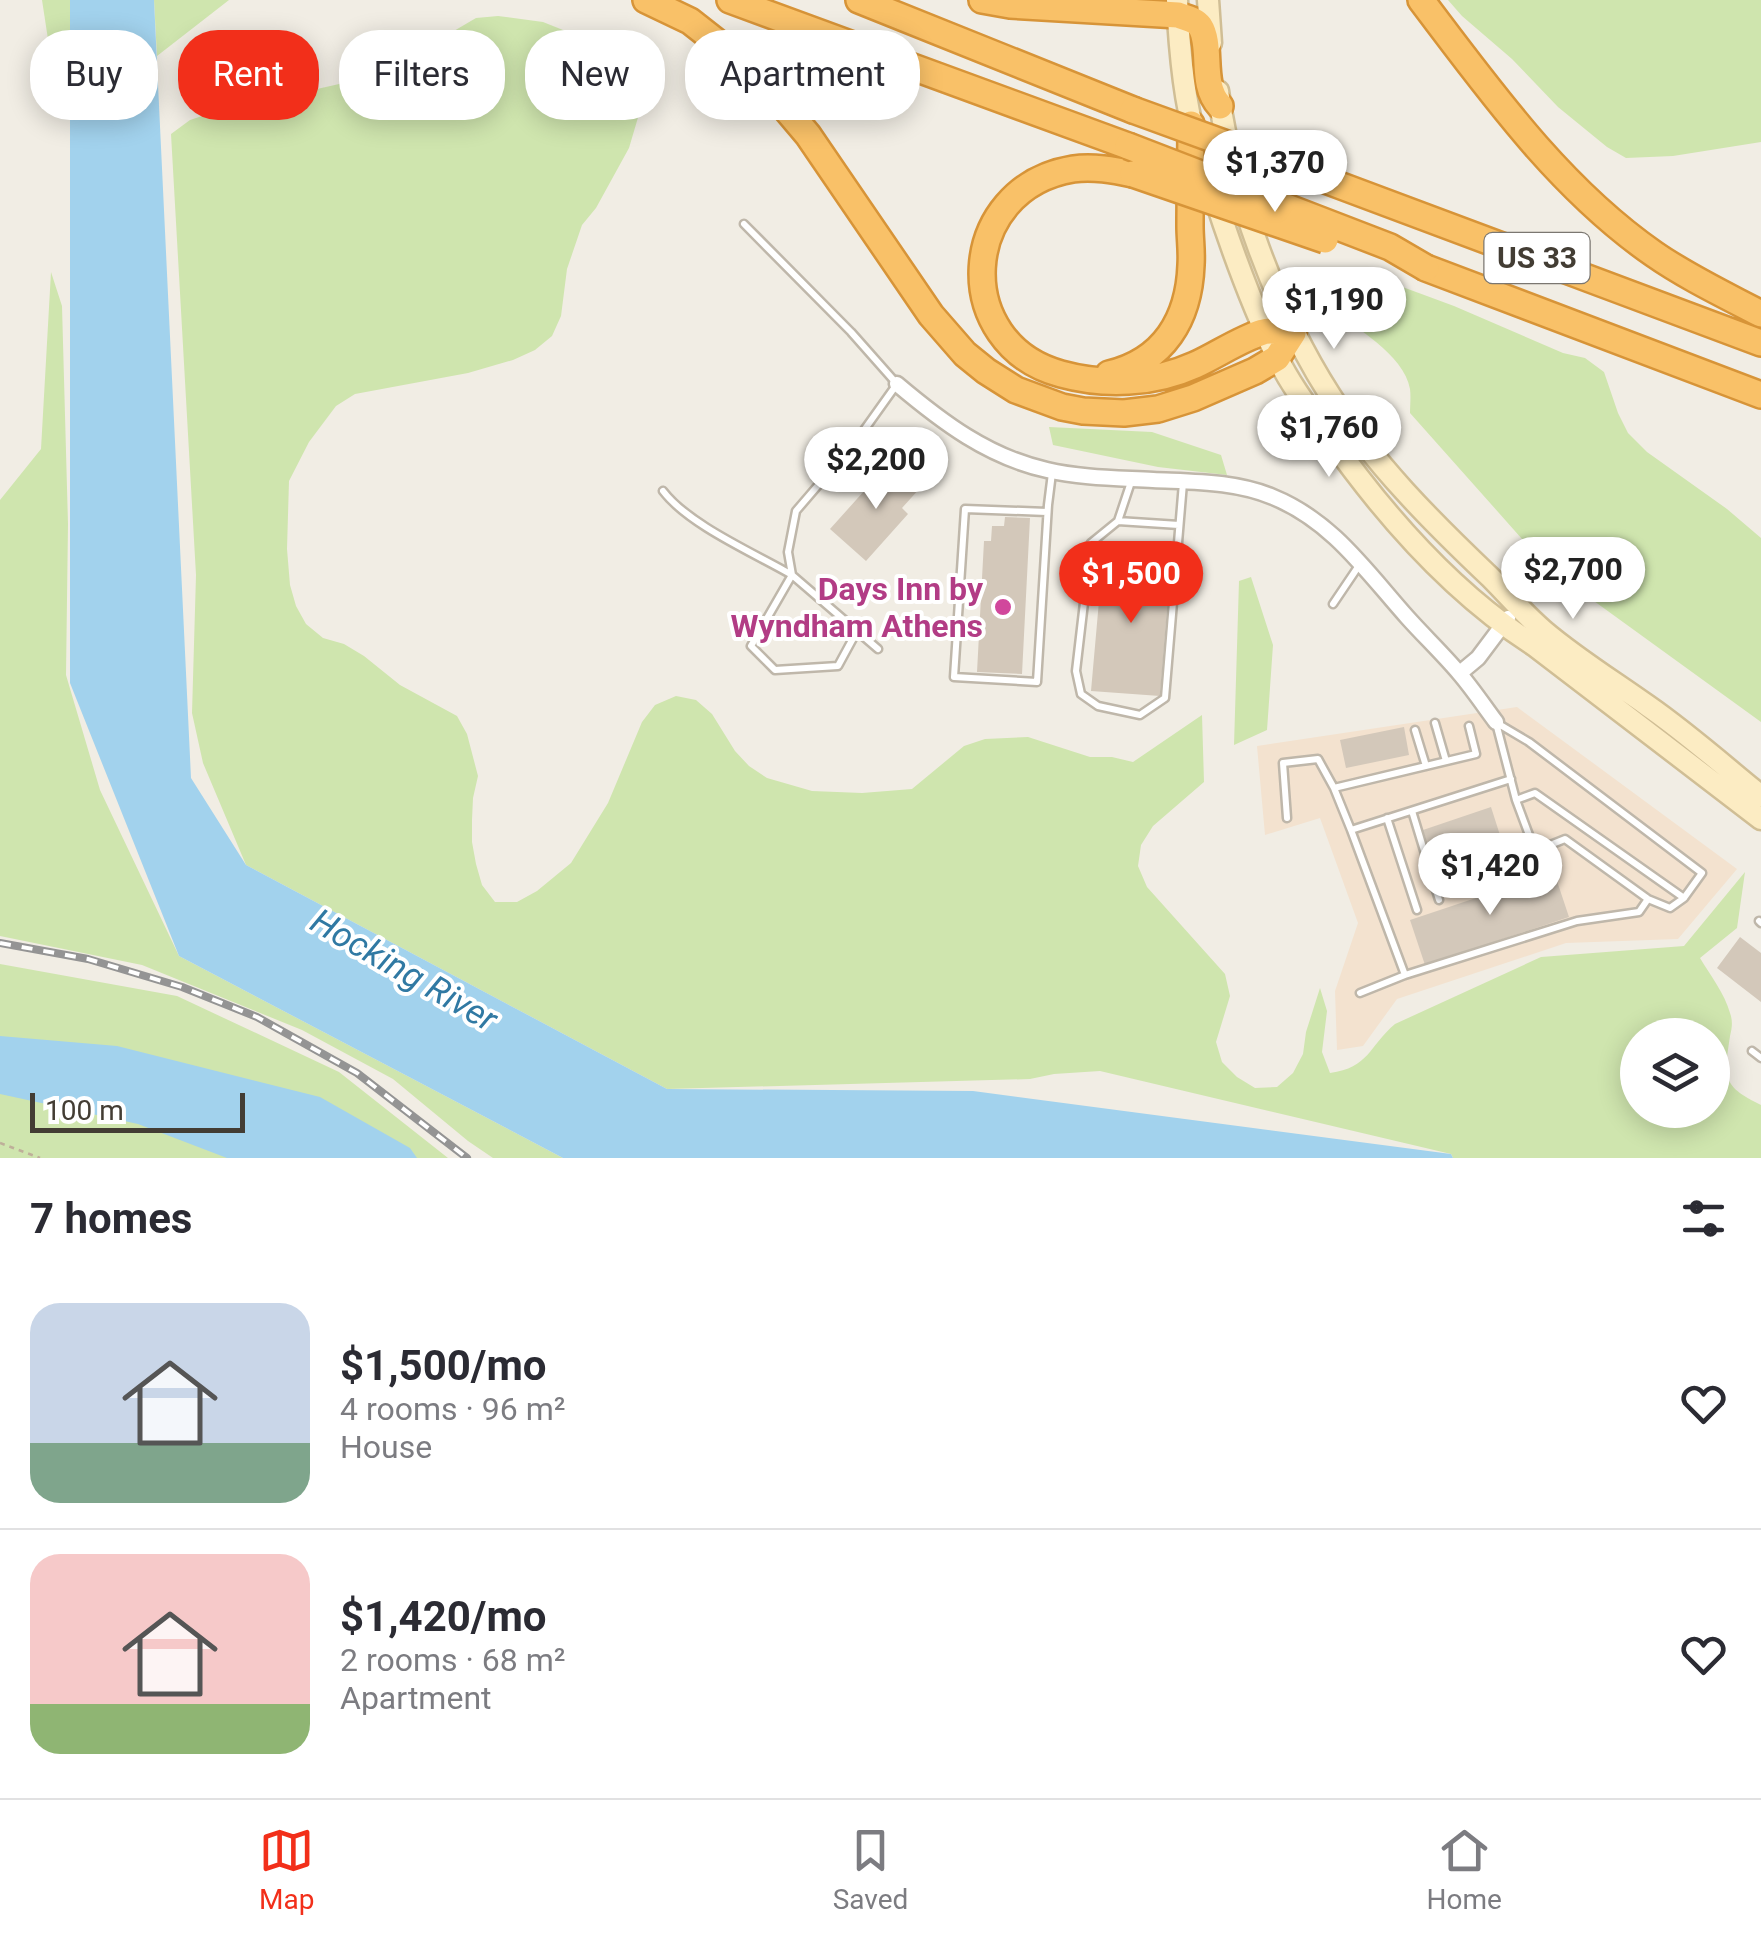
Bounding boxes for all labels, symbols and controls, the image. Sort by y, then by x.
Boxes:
chip: Buy [30,30,158,120]
chip: Rent [178,30,319,120]
chip: Filters [339,30,505,120]
chip: New [525,30,665,120]
chip: Apartment [685,30,920,120]
pin: $1,370 [1194,130,1356,215]
text: $1,370 [1225,143,1325,181]
road number: US 33 [1484,233,1590,283]
pin: $1,190 [1253,267,1415,352]
text: $1,190 [1284,280,1384,318]
pin: $1,760 [1248,395,1410,480]
text: $1,760 [1279,408,1379,446]
pin: $2,200 [795,427,957,512]
text: $2,200 [826,440,926,478]
pin: $2,700 [1492,537,1654,622]
pin: $1,500 [1050,541,1212,626]
text: $2,700 [1523,550,1623,588]
text: $1,500 [1081,554,1181,592]
place label: Days Inn by Wyndham Athens [731,570,984,645]
marker: Days Inn by Wyndham Athens [992,596,1014,618]
pin: $1,420 [1409,833,1571,918]
text: $1,420 [1440,846,1540,884]
water label: Hocking River [303,901,505,1041]
map controls [1620,1018,1730,1128]
button: layers [1620,1018,1730,1128]
scale bar [30,1088,245,1132]
text: 100 m [45,1094,124,1127]
icon: filters [1676,1191,1731,1246]
text: 7 homes [30,1194,192,1243]
text: $1,500/mo [340,1341,547,1390]
icon: home [110,1343,230,1463]
icon: heart [1676,1376,1731,1431]
text: 4 rooms · 96 m² [340,1390,565,1428]
text: House [340,1428,432,1466]
text: $1,420/mo [340,1592,547,1641]
icon: home [110,1594,230,1714]
icon: heart [1676,1627,1731,1682]
text: 2 rooms · 68 m² [340,1641,565,1679]
text: Apartment [340,1679,492,1717]
tab: Map [259,1823,314,1916]
tab: Saved [833,1823,908,1916]
tab: Home [1427,1823,1502,1916]

